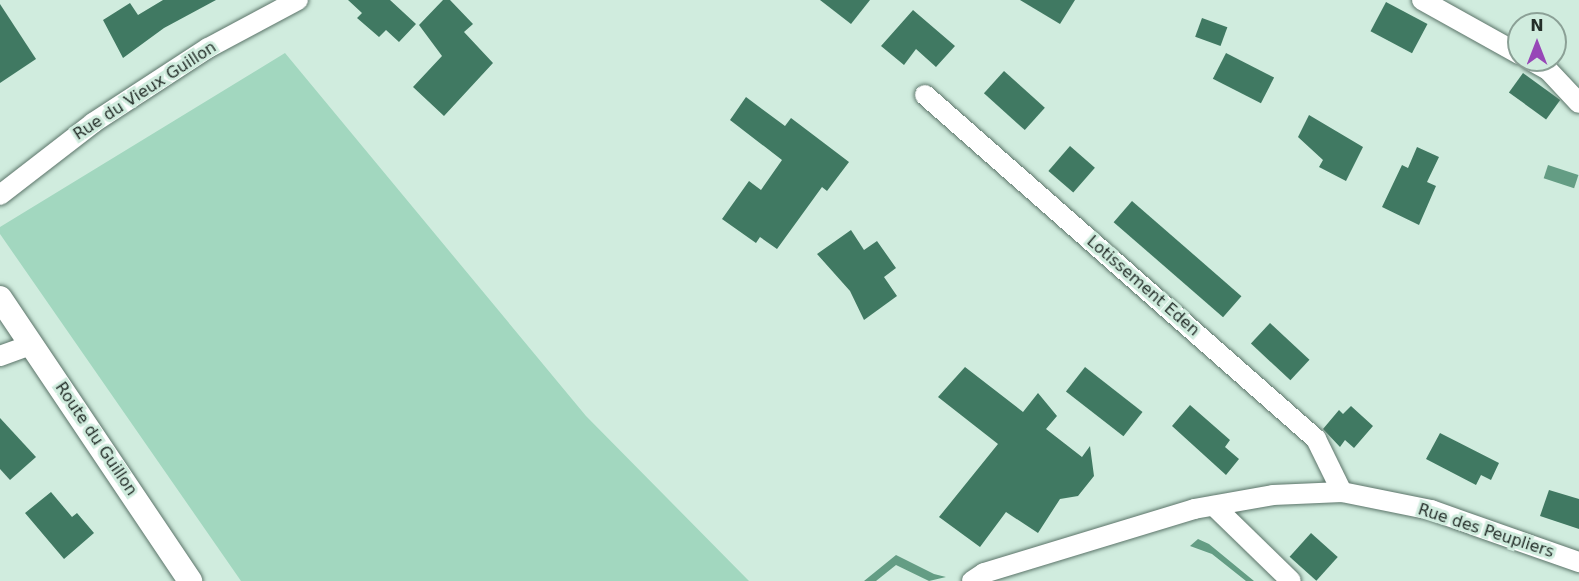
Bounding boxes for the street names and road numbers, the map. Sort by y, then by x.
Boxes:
street label: Rue du Vieux Guillon [70,38,220,144]
street label: Lotissement Eden [1083,232,1203,340]
street label: Route du Guillon [51,379,141,499]
street label: Rue des Peupliers [1416,500,1556,562]

